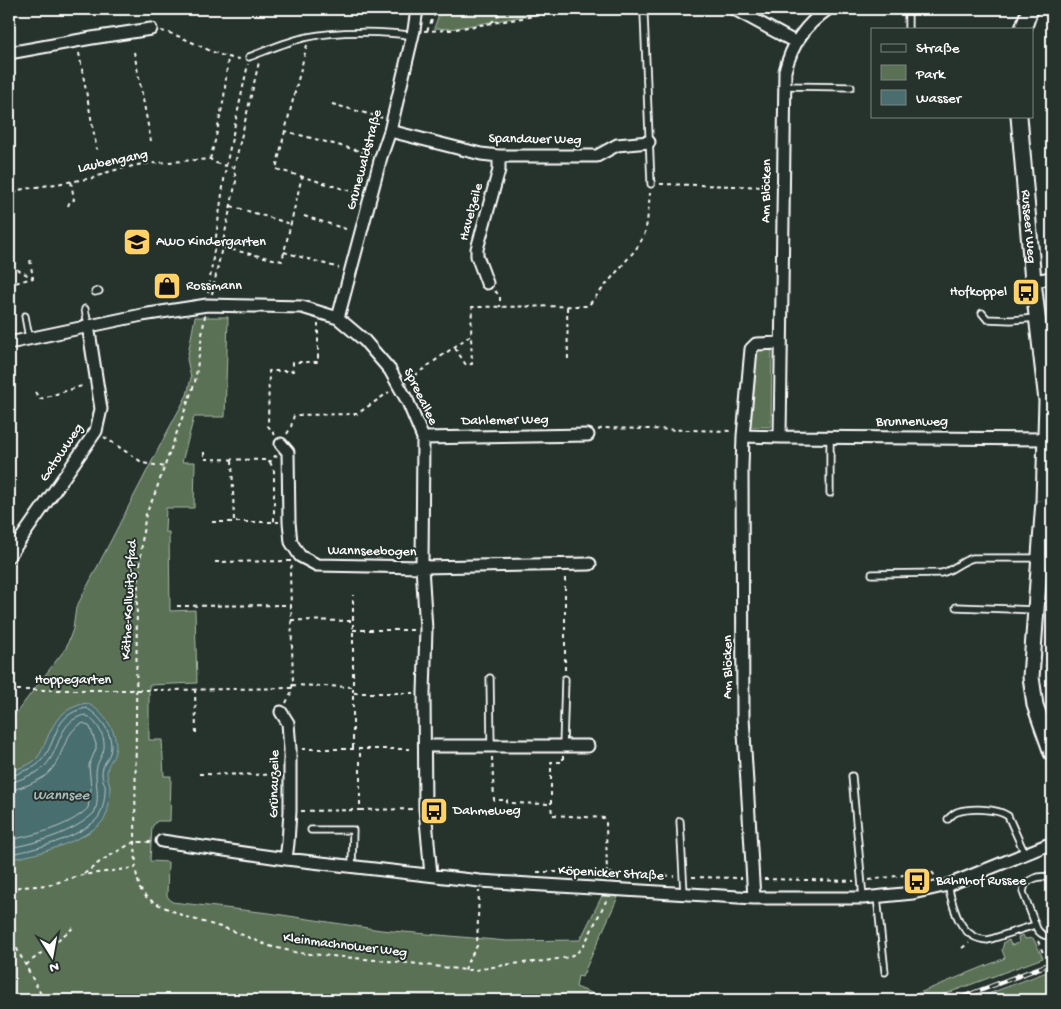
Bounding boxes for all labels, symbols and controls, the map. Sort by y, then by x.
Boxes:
legend [871,28,1034,118]
text: Straße [916,40,960,58]
text: Park [915,66,946,84]
text: Wasser [916,90,963,108]
street label: Grunewaldstraße [343,107,387,212]
street label: Spandauer Weg [488,131,582,149]
street label: Laubengang [76,146,150,178]
street label: Am Blöcken [758,159,776,223]
street label: Havelzeile [456,181,488,243]
street label: Russeer Weg [1017,189,1040,264]
school or university icon: AWO Kindergarten [122,227,152,257]
place label: AWO Kindergarten [156,234,266,251]
shop icon: Rossmann [152,271,182,301]
bus stop icon: Hofkoppel [1011,277,1041,307]
place label: Rossmann [186,278,242,295]
place label: Hofkoppel [950,284,1007,301]
street label: Spreeallee [399,366,441,429]
street label: Dahlemer Weg [460,412,549,430]
street label: Brunnenweg [875,414,948,431]
street label: Gatowweg [36,421,88,485]
street label: Käthe-Kollwitz-Pfad [118,538,142,660]
street label: Wannseebogen [327,543,417,561]
street label: Am Blöcken [720,635,737,699]
street label: Hoppegarten [35,672,112,689]
street label: Grünauzeile [266,749,284,818]
water label: Wannsee [33,787,90,805]
bus stop icon: Dahmeweg [419,796,449,826]
place label: Dahmeweg [452,803,521,820]
street label: Köpenicker Straße [558,863,665,885]
bus stop icon: Bahnhof Russee [902,866,932,896]
place label: Bahnhof Russee [935,873,1027,890]
street label: Kleinmachnower Weg [282,930,408,962]
north arrow [28,932,78,982]
text: N [48,957,60,976]

